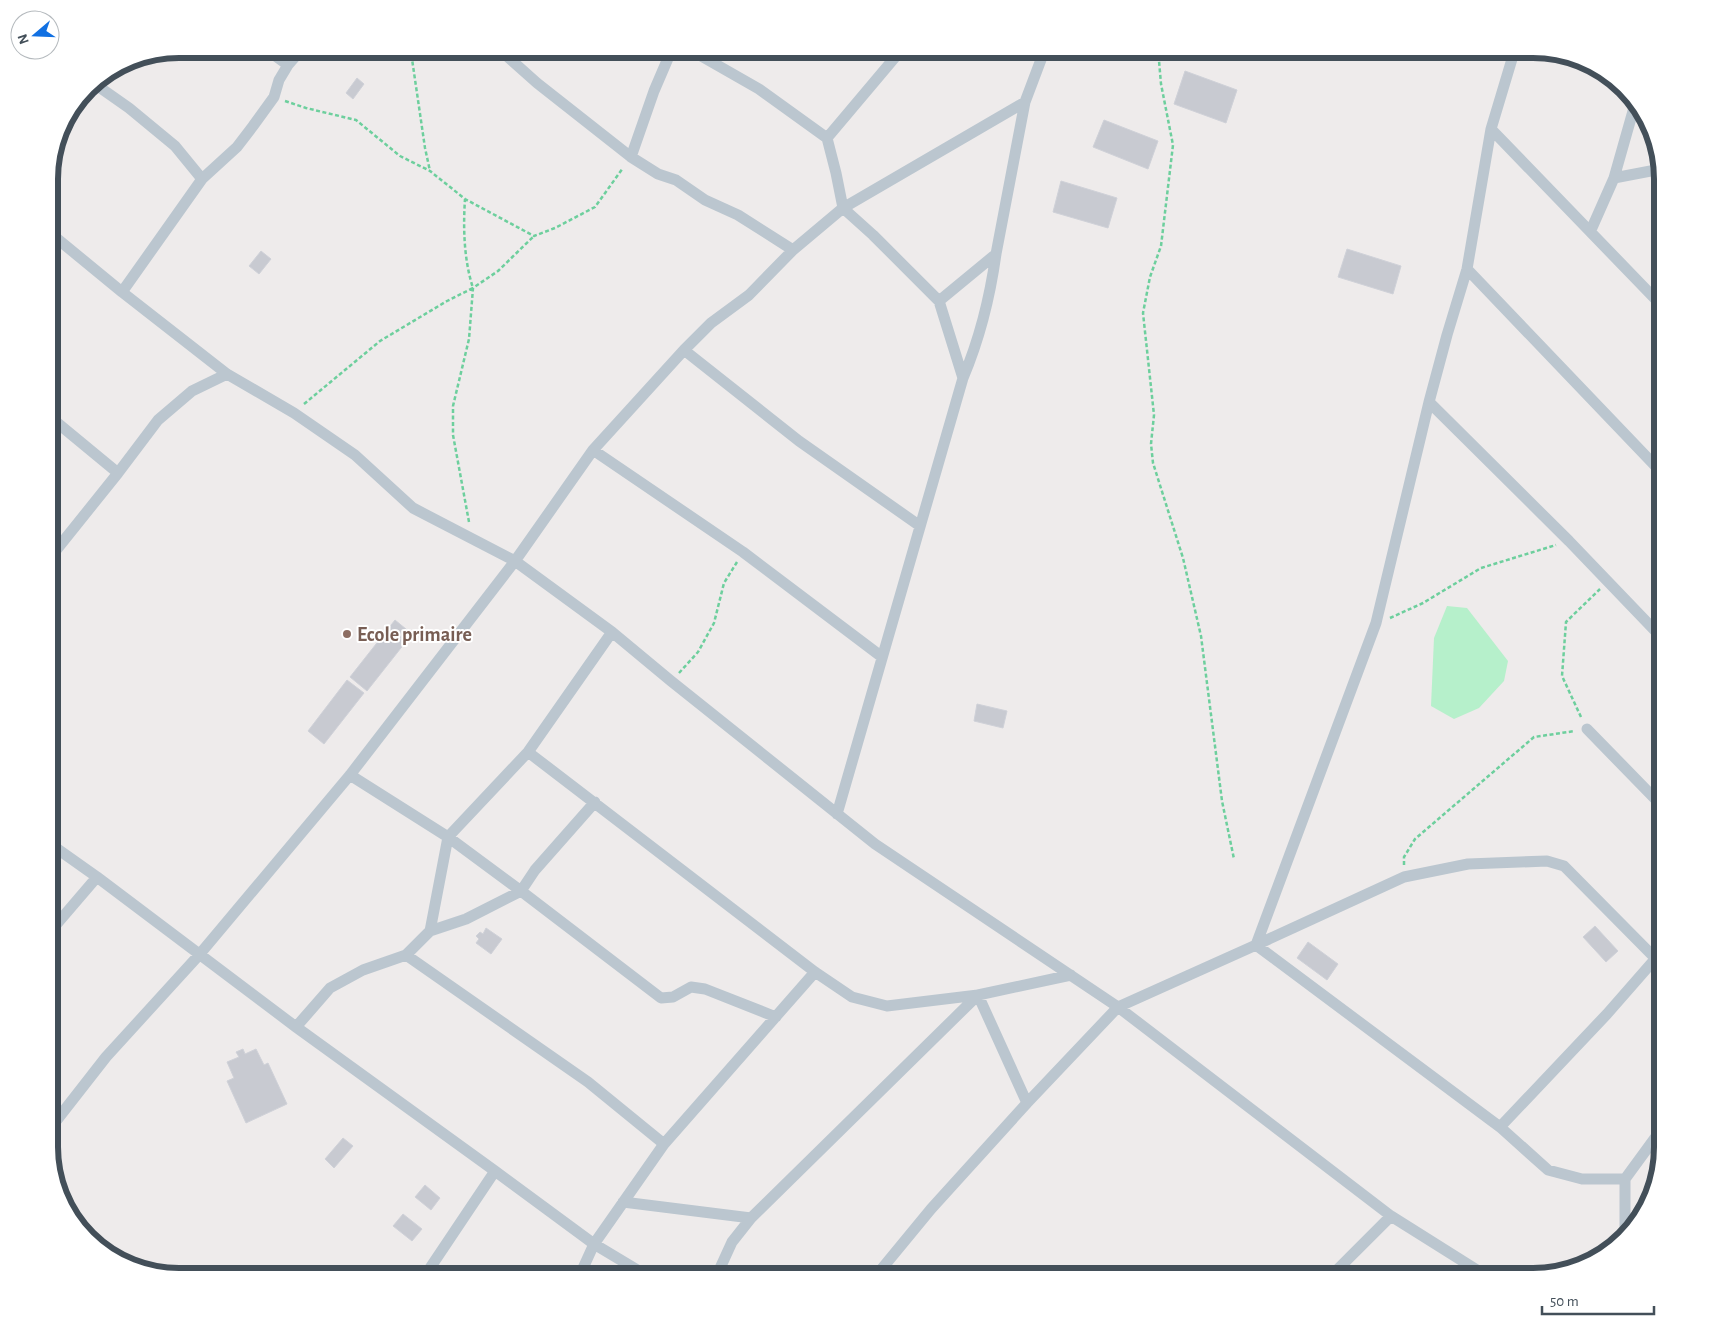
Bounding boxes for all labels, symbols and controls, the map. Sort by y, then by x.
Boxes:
north arrow [10,10,60,60]
text: N [15,32,32,46]
place label: Ecole primaire [357,625,472,645]
marker: Ecole primaire [341,628,353,640]
scale bar [1542,1284,1654,1316]
text: 50 m [1550,1294,1579,1309]

